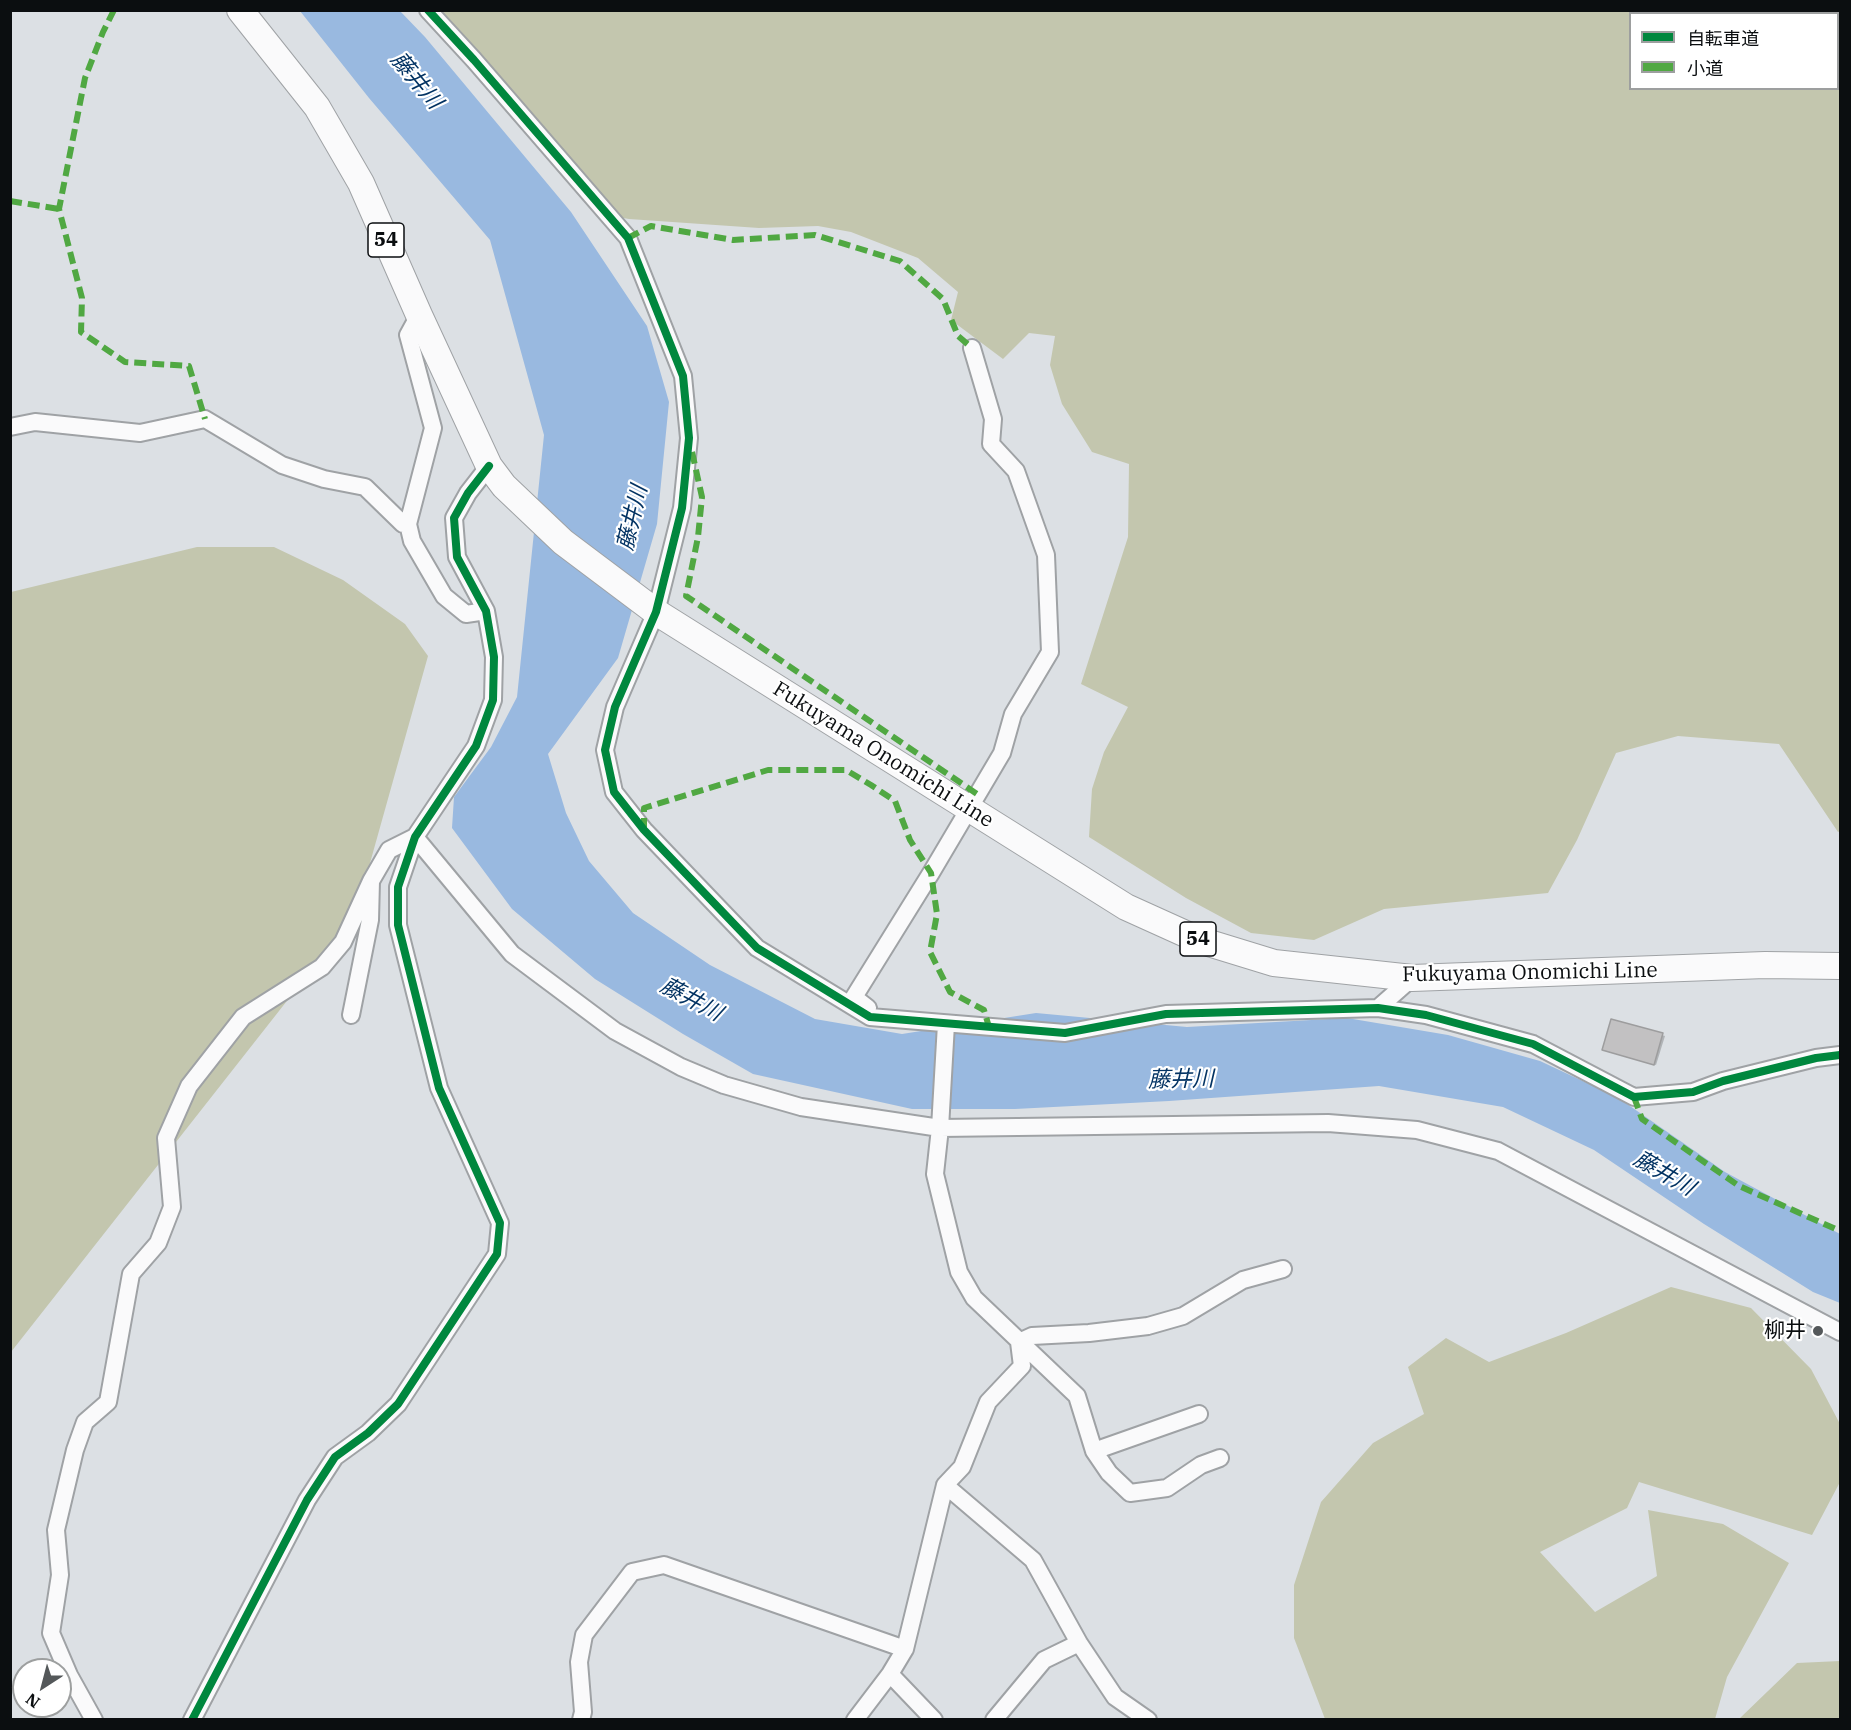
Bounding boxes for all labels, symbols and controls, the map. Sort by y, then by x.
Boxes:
legend [1629,12,1839,90]
text: 自転車道 [1687,27,1759,50]
water label: 藤井川 [385,47,447,115]
text: 小道 [1687,57,1723,80]
road number: 54 [368,223,404,257]
water label: 藤井川 [613,483,653,553]
street label: Fukuyama Onomichi Line [768,677,998,833]
road number: 54 [1180,922,1216,956]
street label: Fukuyama Onomichi Line [1402,958,1658,988]
water label: 藤井川 [656,973,726,1027]
water label: 藤井川 [1148,1066,1214,1094]
water label: 藤井川 [1629,1146,1699,1202]
place label: 柳井 [1764,1318,1806,1344]
marker: 柳井 [1811,1324,1825,1338]
north arrow [12,1658,72,1718]
text: N [22,1689,44,1713]

